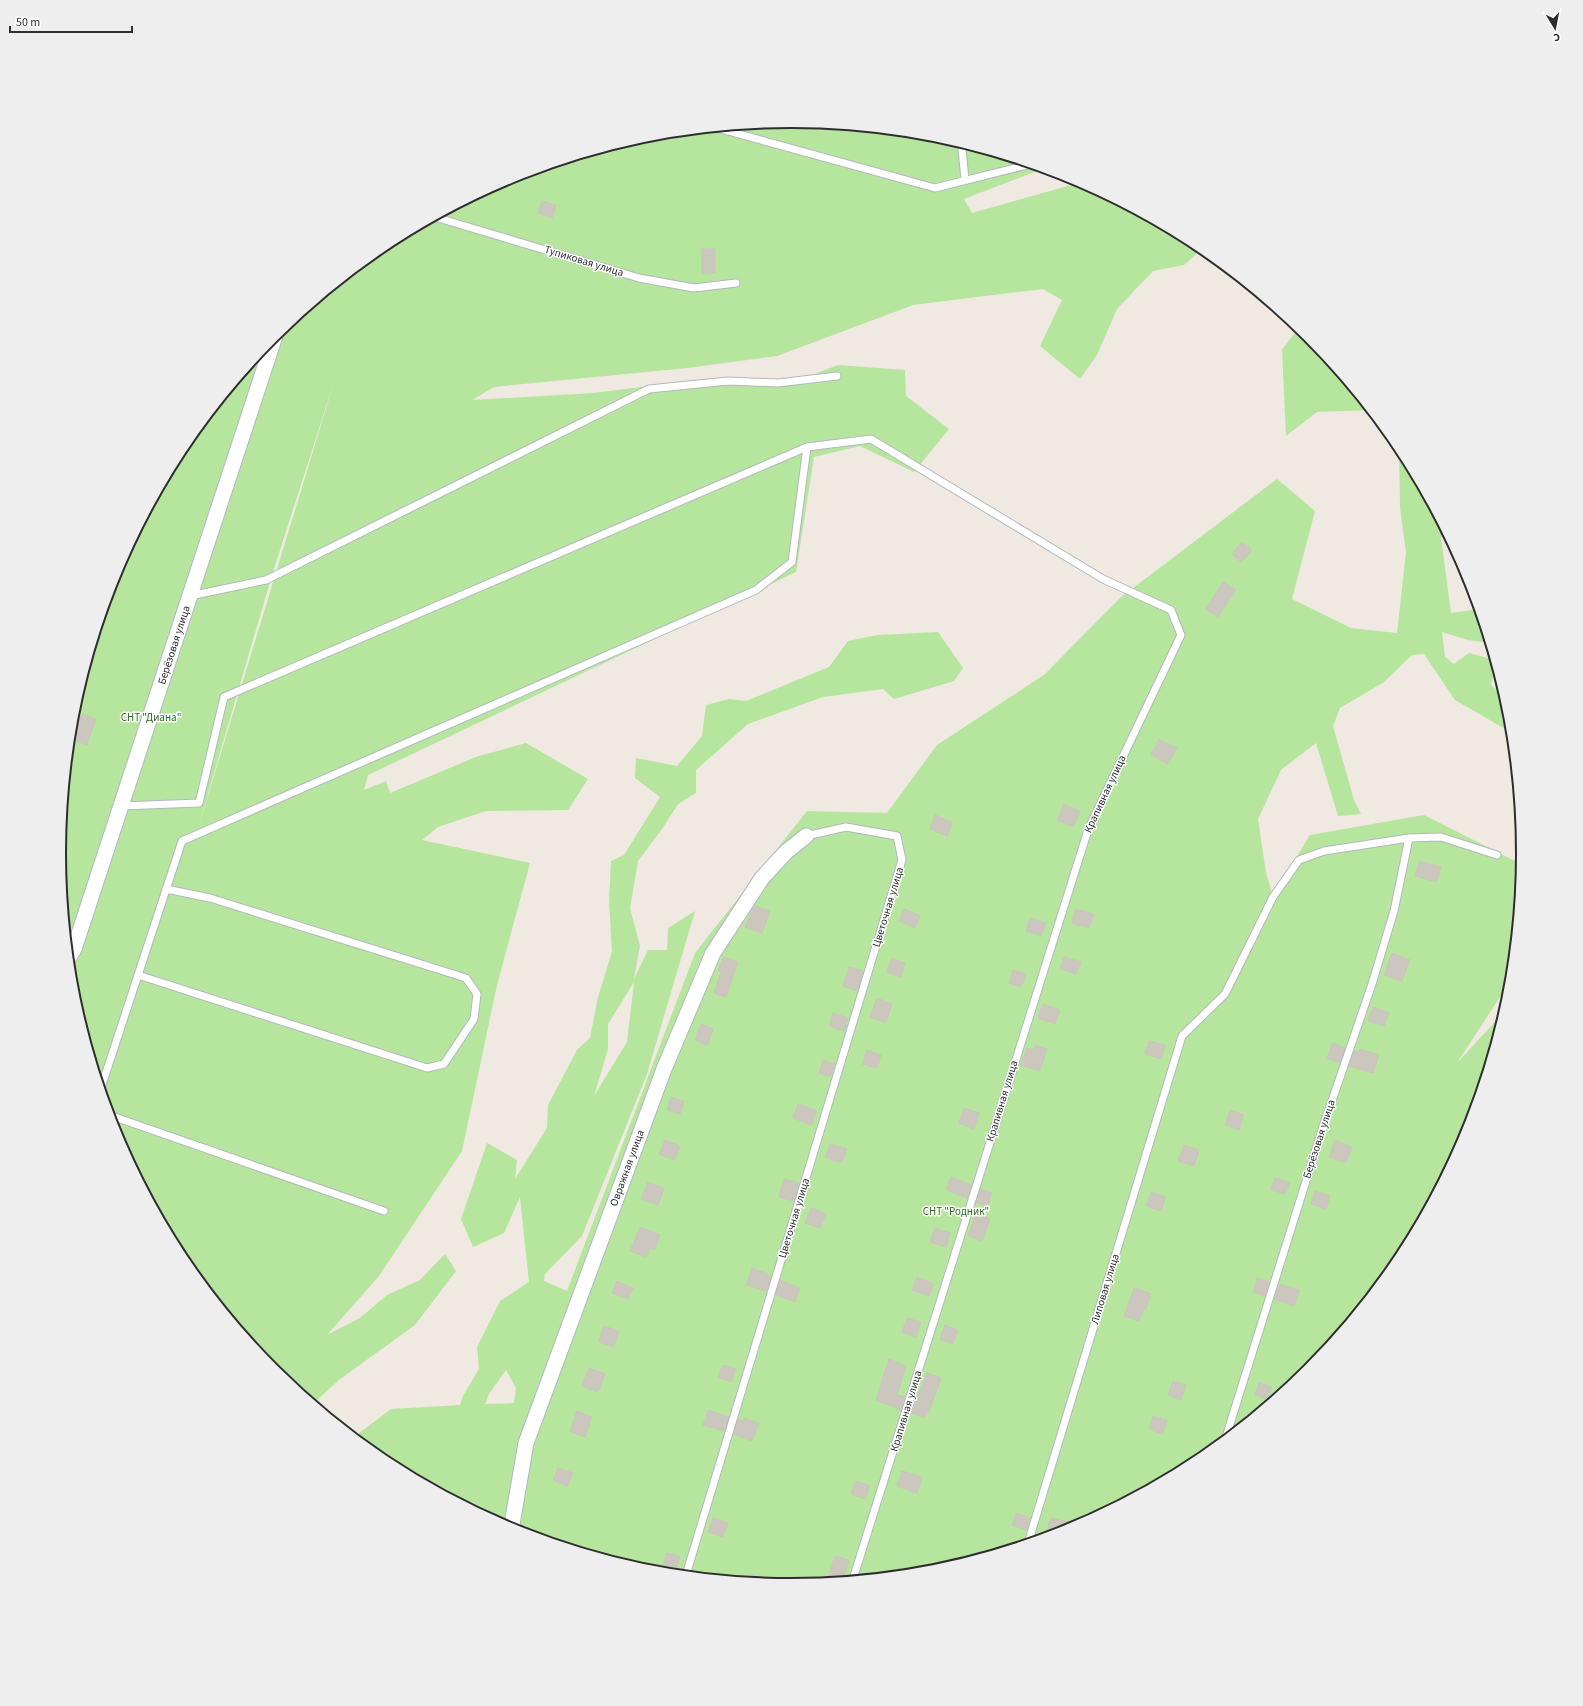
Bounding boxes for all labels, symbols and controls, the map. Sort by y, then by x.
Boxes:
scale bar [10,8,132,34]
north arrow [1535,8,1575,48]
text: 50 m [16,14,40,31]
text: С [1552,29,1561,45]
street label: Тупиковая улица [543,242,625,280]
street label: Берёзовая улица [154,604,194,686]
park label: СНТ "Диана" [121,710,181,725]
street label: Крапивная улица [1080,753,1130,835]
street label: Цветочная улица [869,865,907,949]
street label: Крапивная улица [983,1059,1021,1143]
street label: Берёзовая улица [1299,1098,1339,1180]
street label: Овражная улица [606,1128,648,1208]
street label: Цветочная улица [775,1176,813,1260]
park label: СНТ "Родник" [923,1204,989,1219]
street label: Липовая улица [1087,1252,1123,1326]
street label: Крапивная улица [887,1369,925,1453]

